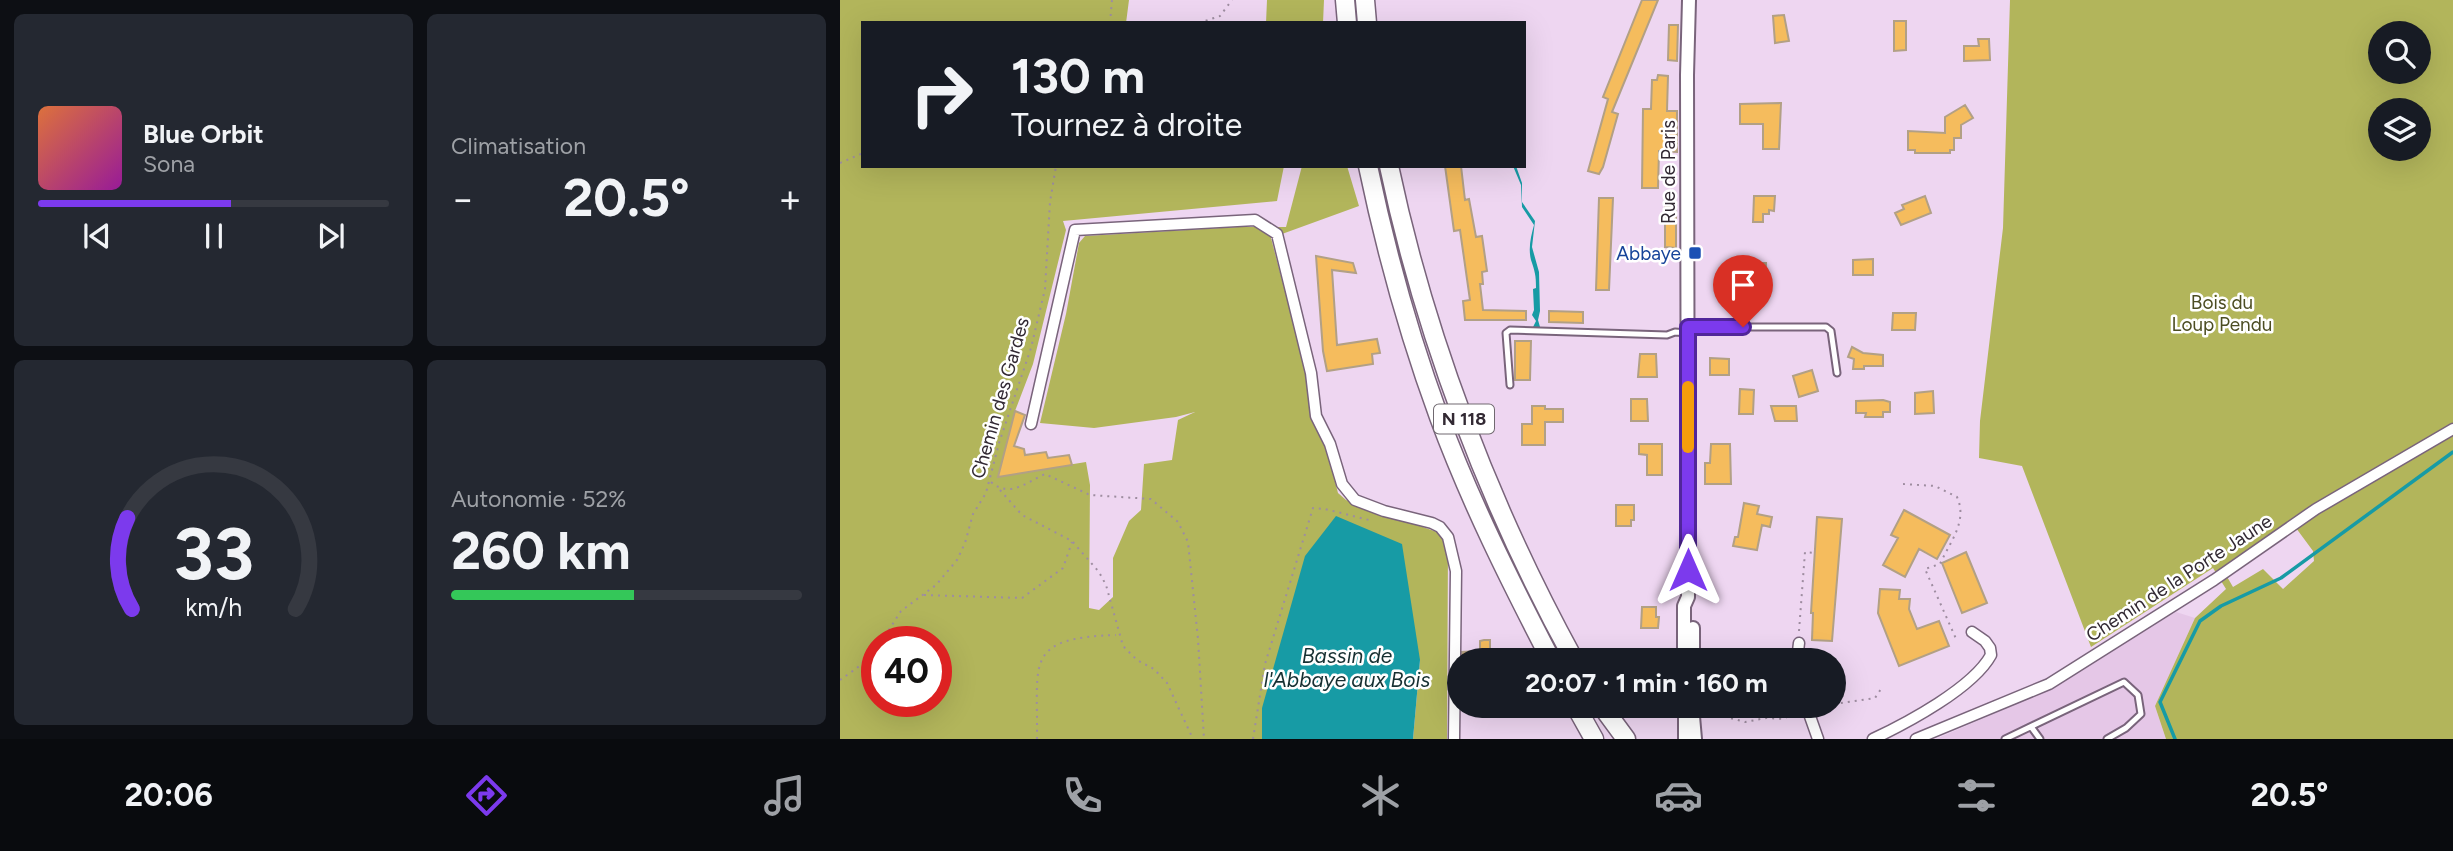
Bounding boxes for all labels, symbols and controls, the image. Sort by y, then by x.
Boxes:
map controls [2368,21,2431,161]
button: search [2368,21,2431,84]
text: 130 m [1011,46,1145,105]
icon: right [896,49,987,140]
button: layers [2368,98,2431,161]
text: Tournez à droite [1011,106,1242,144]
text: Blue Orbit [143,118,264,150]
street label: Rue de Paris [1657,120,1680,224]
text: Climatisation [451,132,586,160]
text: Sona [143,150,195,178]
text: 20.5° [563,167,690,229]
text: − [451,176,475,222]
text: + [778,176,802,222]
icon: previous [78,217,116,255]
icon: pause [195,217,233,255]
icon: next [312,217,350,255]
place label: Abbaye [1616,242,1681,265]
marker: Abbaye [1687,245,1703,261]
pin [1713,255,1773,327]
icon: arrive [1724,266,1762,304]
park label: Bois du Loup Pendu [2172,291,2272,336]
street label: Chemin des Gardes [966,315,1034,481]
road number: N 118 [1434,404,1494,433]
text: Autonomie · 52% [451,485,626,513]
street label: Chemin de la Porte Jaune [2082,509,2276,647]
text: 33 [173,510,254,597]
text: 260 km [451,520,631,582]
position arrow [1651,533,1725,607]
text: km/h [185,591,242,621]
speed limit sign: 40 [861,626,952,717]
water label: Bassin de l'Abbaye aux Bois [1264,643,1430,692]
text: 20:07 · 1 min · 160 m [1525,667,1768,699]
icon: directions [462,771,511,820]
icon: music [760,771,809,820]
icon: phone [1058,771,1107,820]
icon: climate [1356,771,1405,820]
icon: car [1654,771,1703,820]
icon: filters [1952,771,2001,820]
text: 20:06 [125,776,213,814]
text: 20.5° [2251,776,2328,814]

